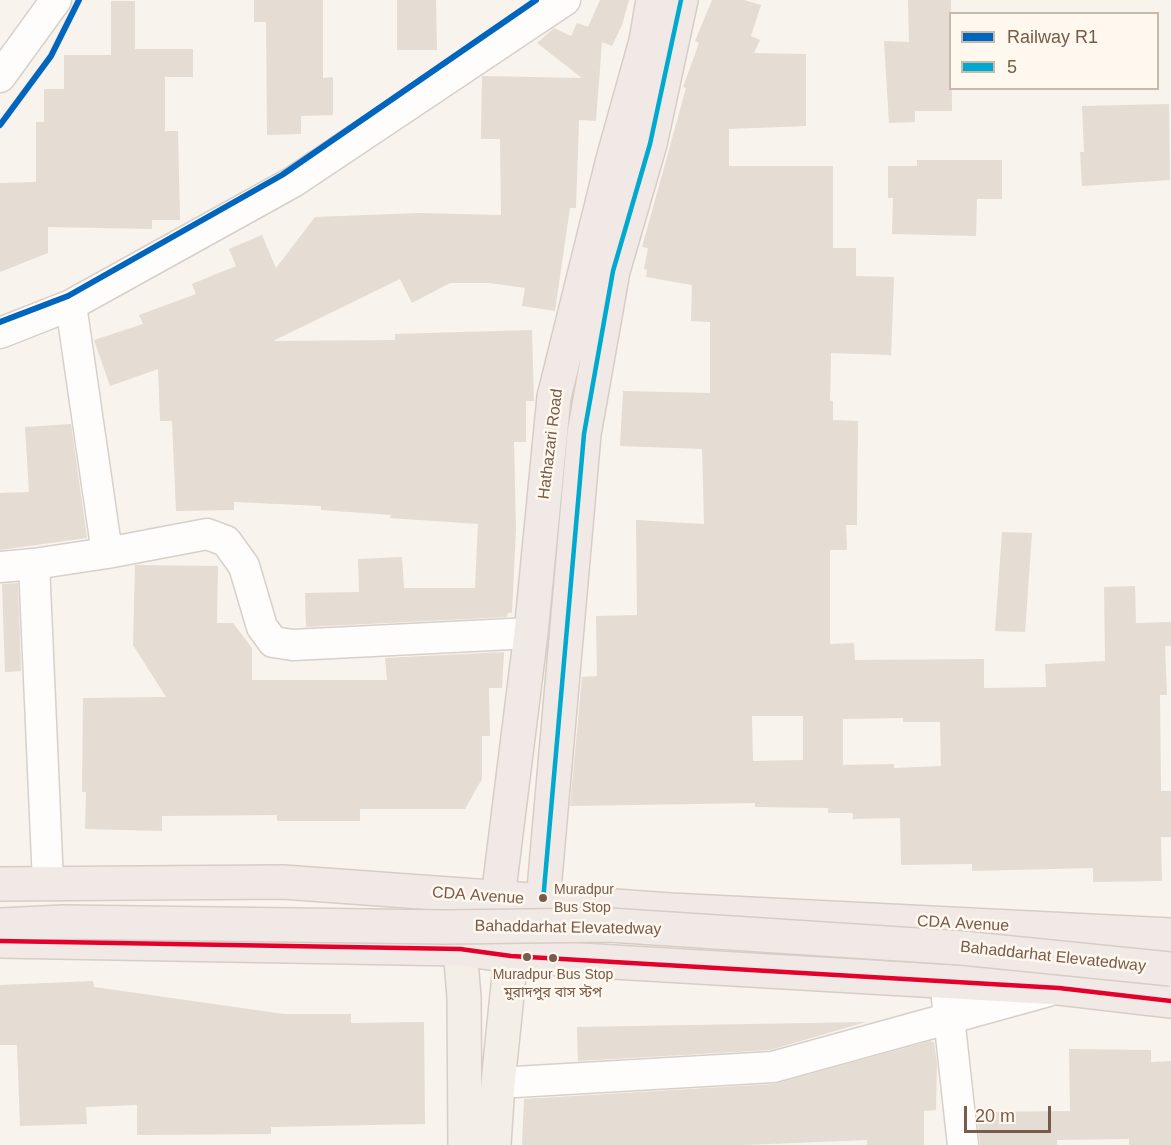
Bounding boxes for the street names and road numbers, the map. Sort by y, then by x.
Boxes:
street label: Hathazari Road [535,388,567,500]
street label: CDA Avenue [431,883,525,909]
street label: CDA Avenue [916,912,1010,936]
street label: Bahaddarhat Elevatedway [474,917,662,939]
street label: Bahaddarhat Elevatedway [959,938,1147,976]

